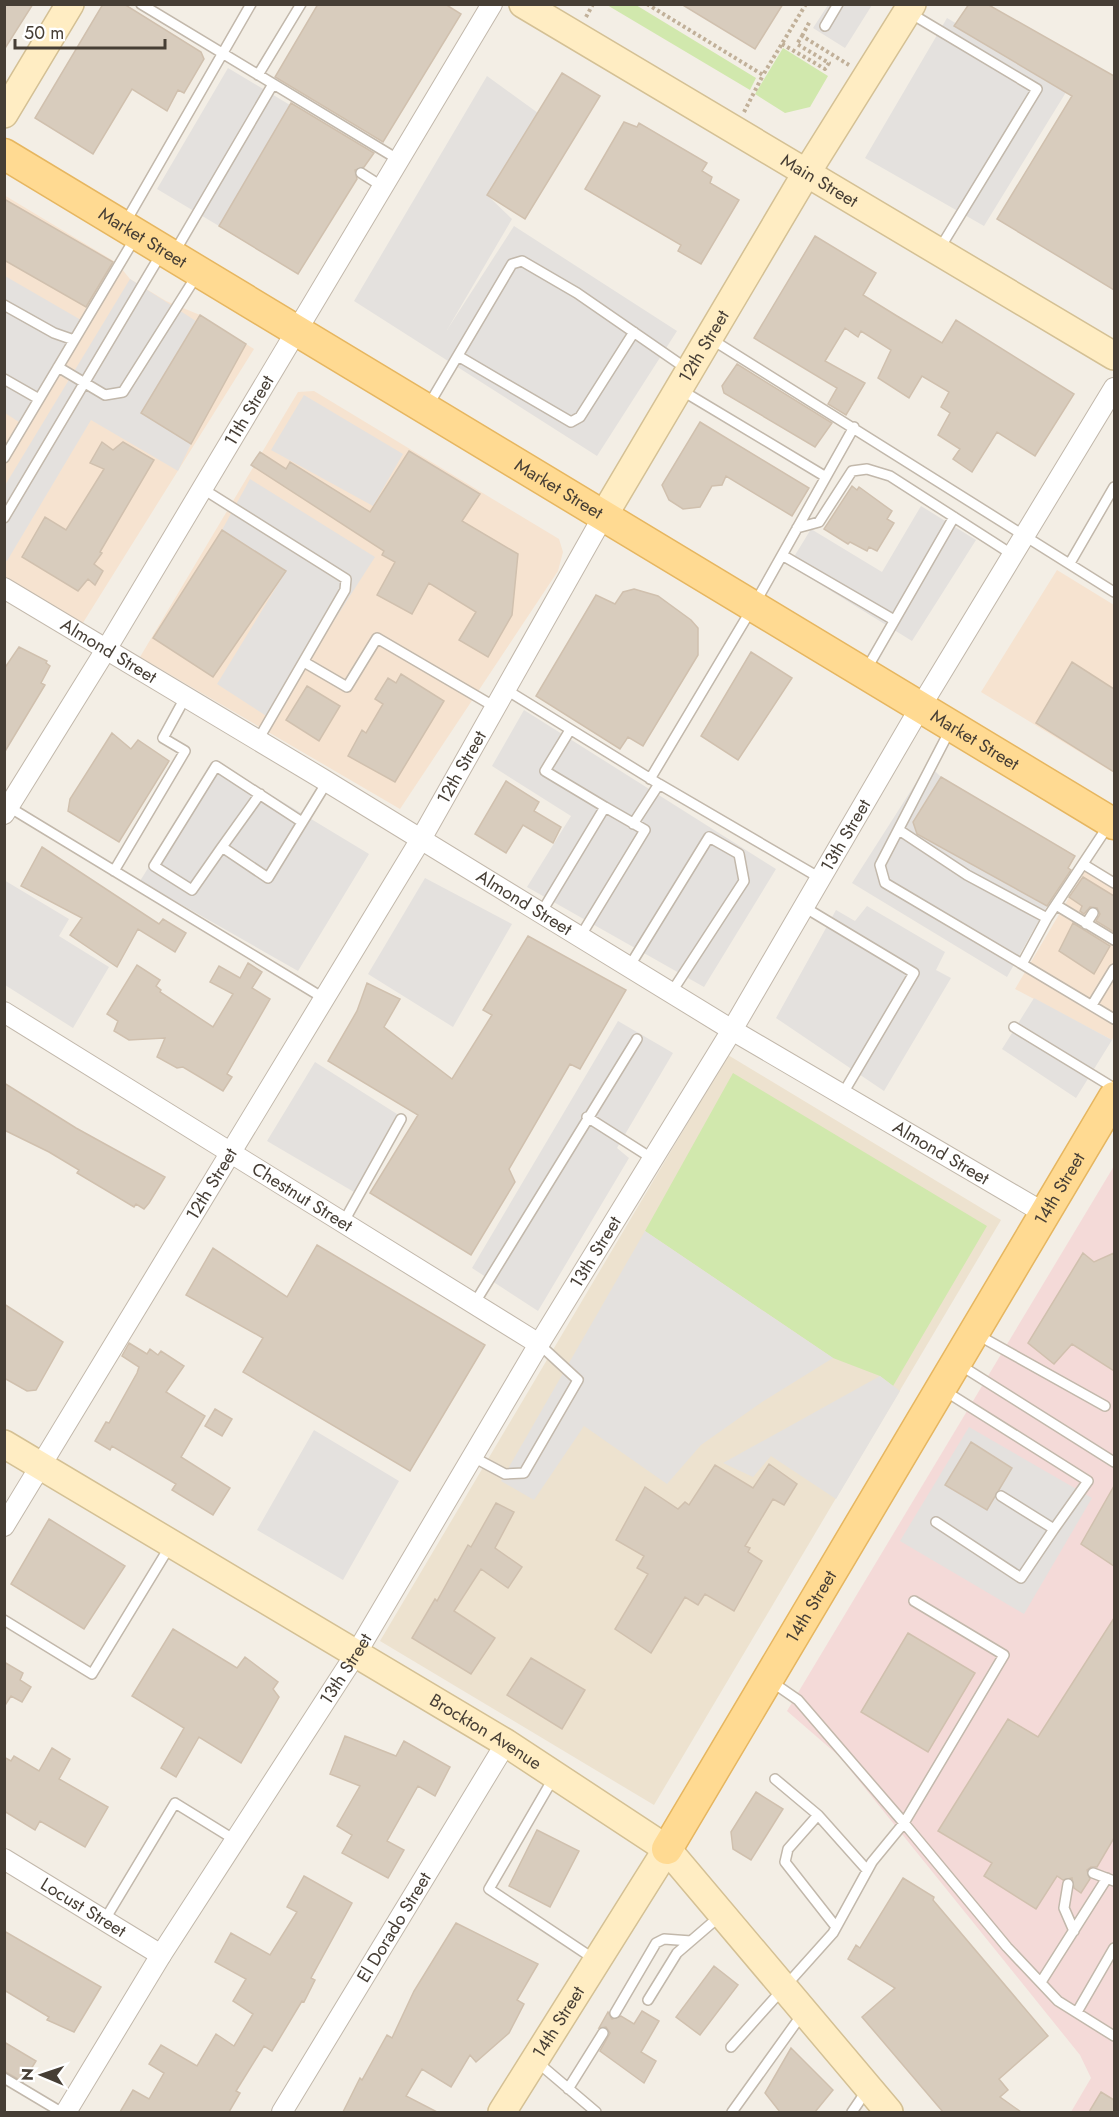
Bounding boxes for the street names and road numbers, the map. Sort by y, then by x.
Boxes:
street label: Main Street [776,147,864,214]
street label: Market Street [94,201,192,275]
street label: 12th Street [672,304,736,388]
street label: 11th Street [218,370,281,451]
street label: Market Street [510,452,608,526]
street label: Almond Street [56,612,162,690]
street label: Market Street [926,703,1025,777]
street label: 12th Street [430,725,493,809]
street label: 13th Street [814,794,877,877]
street label: Almond Street [471,863,578,942]
street label: Almond Street [888,1114,995,1191]
street label: 12th Street [180,1142,244,1225]
street label: 14th Street [1028,1147,1092,1230]
street label: Chestnut Street [247,1156,358,1239]
street label: 13th Street [563,1211,628,1293]
street label: 14th Street [779,1565,843,1648]
street label: 13th Street [313,1628,379,1710]
street label: Brockton Avenue [425,1687,547,1776]
street label: El Dorado Street [351,1867,438,1987]
street label: Locust Street [36,1871,132,1944]
street label: 14th Street [526,1981,591,2063]

